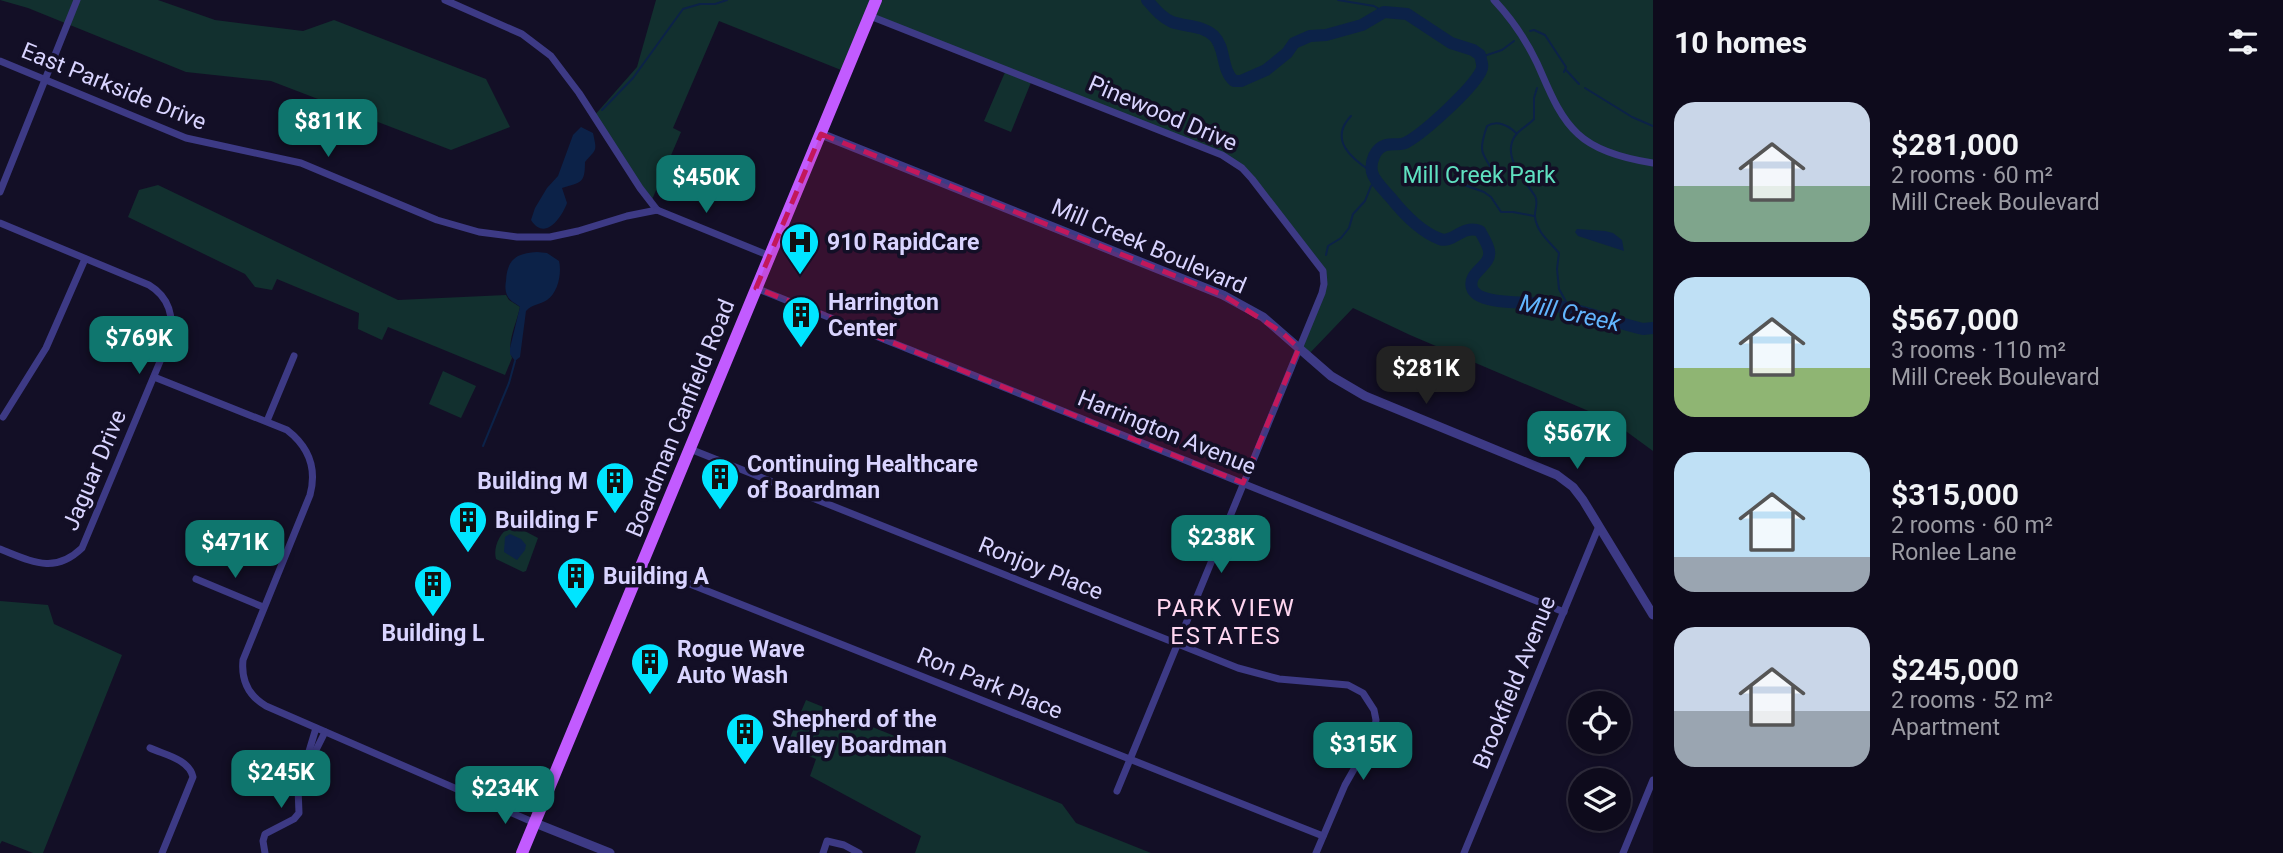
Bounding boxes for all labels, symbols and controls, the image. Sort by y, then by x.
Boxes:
icon: filters [2224,23,2262,61]
text: 10 homes [1674,25,1807,60]
street label: East Parkside Drive [17,37,210,136]
street label: Pinewood Drive [1084,70,1241,157]
pin: $811K [279,100,377,159]
text: $811K [294,108,362,135]
text: $281,000 [1891,127,2019,162]
icon: home [1730,130,1814,214]
pin: $450K [657,156,755,215]
park label: Mill Creek Park [1402,162,1556,189]
text: 2 rooms · 60 m² [1891,162,2053,189]
text: $450K [672,164,740,191]
text: Mill Creek Boulevard [1891,189,2100,216]
street label: Mill Creek Boulevard [1047,193,1250,300]
hospital icon: 910 RapidCare [779,221,821,276]
place label: 910 RapidCare [827,229,979,256]
place label: Harrington Center [828,289,939,342]
water label: Mill Creek [1517,289,1624,338]
building icon: Harrington Center [780,294,822,349]
street label: Boardman Canfield Road [620,295,741,541]
text: $567,000 [1891,302,2019,337]
icon: home [1730,305,1814,389]
pin: $769K [90,316,188,376]
text: $769K [105,325,173,352]
text: 3 rooms · 110 m² [1891,337,2066,364]
pin: $281K [1377,346,1475,406]
text: $281K [1392,355,1460,382]
text: Mill Creek Boulevard [1891,364,2100,391]
street label: Harrington Avenue [1074,384,1260,481]
street label: Jaguar Drive [57,406,132,535]
pin: $567K [1528,412,1626,471]
text: $567K [1543,420,1611,447]
place label: Continuing Healthcare of Boardman [747,451,978,504]
building icon: Continuing Healthcare of Boardman [699,456,741,511]
building icon: Building M [594,460,636,515]
place label: Building M [477,468,588,495]
text: $315,000 [1891,477,2019,512]
icon: home [1730,480,1814,564]
building icon: Building F [447,499,489,554]
place label: Building F [495,507,599,534]
text: 2 rooms · 60 m² [1891,512,2053,539]
pin: $238K [1172,516,1270,575]
pin: $471K [186,520,284,580]
text: $238K [1187,524,1255,551]
text: $471K [201,529,269,556]
street label: Ronjoy Place [975,531,1107,606]
text: Ronlee Lane [1891,539,2016,566]
building icon: Building A [555,555,597,610]
building icon: Building L [412,563,454,618]
place label: Building A [603,563,710,590]
street label: Brookfield Avenue [1467,592,1561,773]
district label: PARK VIEW ESTATES [1156,594,1296,650]
place label: Building L [382,620,484,647]
place label: Rogue Wave Auto Wash [677,636,805,689]
building icon: Rogue Wave Auto Wash [629,641,671,696]
street label: Ron Park Place [913,642,1067,725]
text: $245,000 [1891,652,2019,687]
icon: home [1730,655,1814,739]
text: 2 rooms · 52 m² [1891,687,2053,714]
map controls [1568,691,1631,831]
button: locate [1568,691,1631,754]
place label: Shepherd of the Valley Boardman [772,706,947,759]
building icon: Shepherd of the Valley Boardman [724,711,766,766]
text: Apartment [1891,714,2000,741]
pin: $315K [1314,722,1412,782]
text: $315K [1329,731,1397,758]
pin: $245K [232,750,330,810]
text: $245K [247,759,315,786]
pin: $234K [456,766,554,826]
button: layers [1568,768,1631,831]
text: $234K [471,775,539,802]

